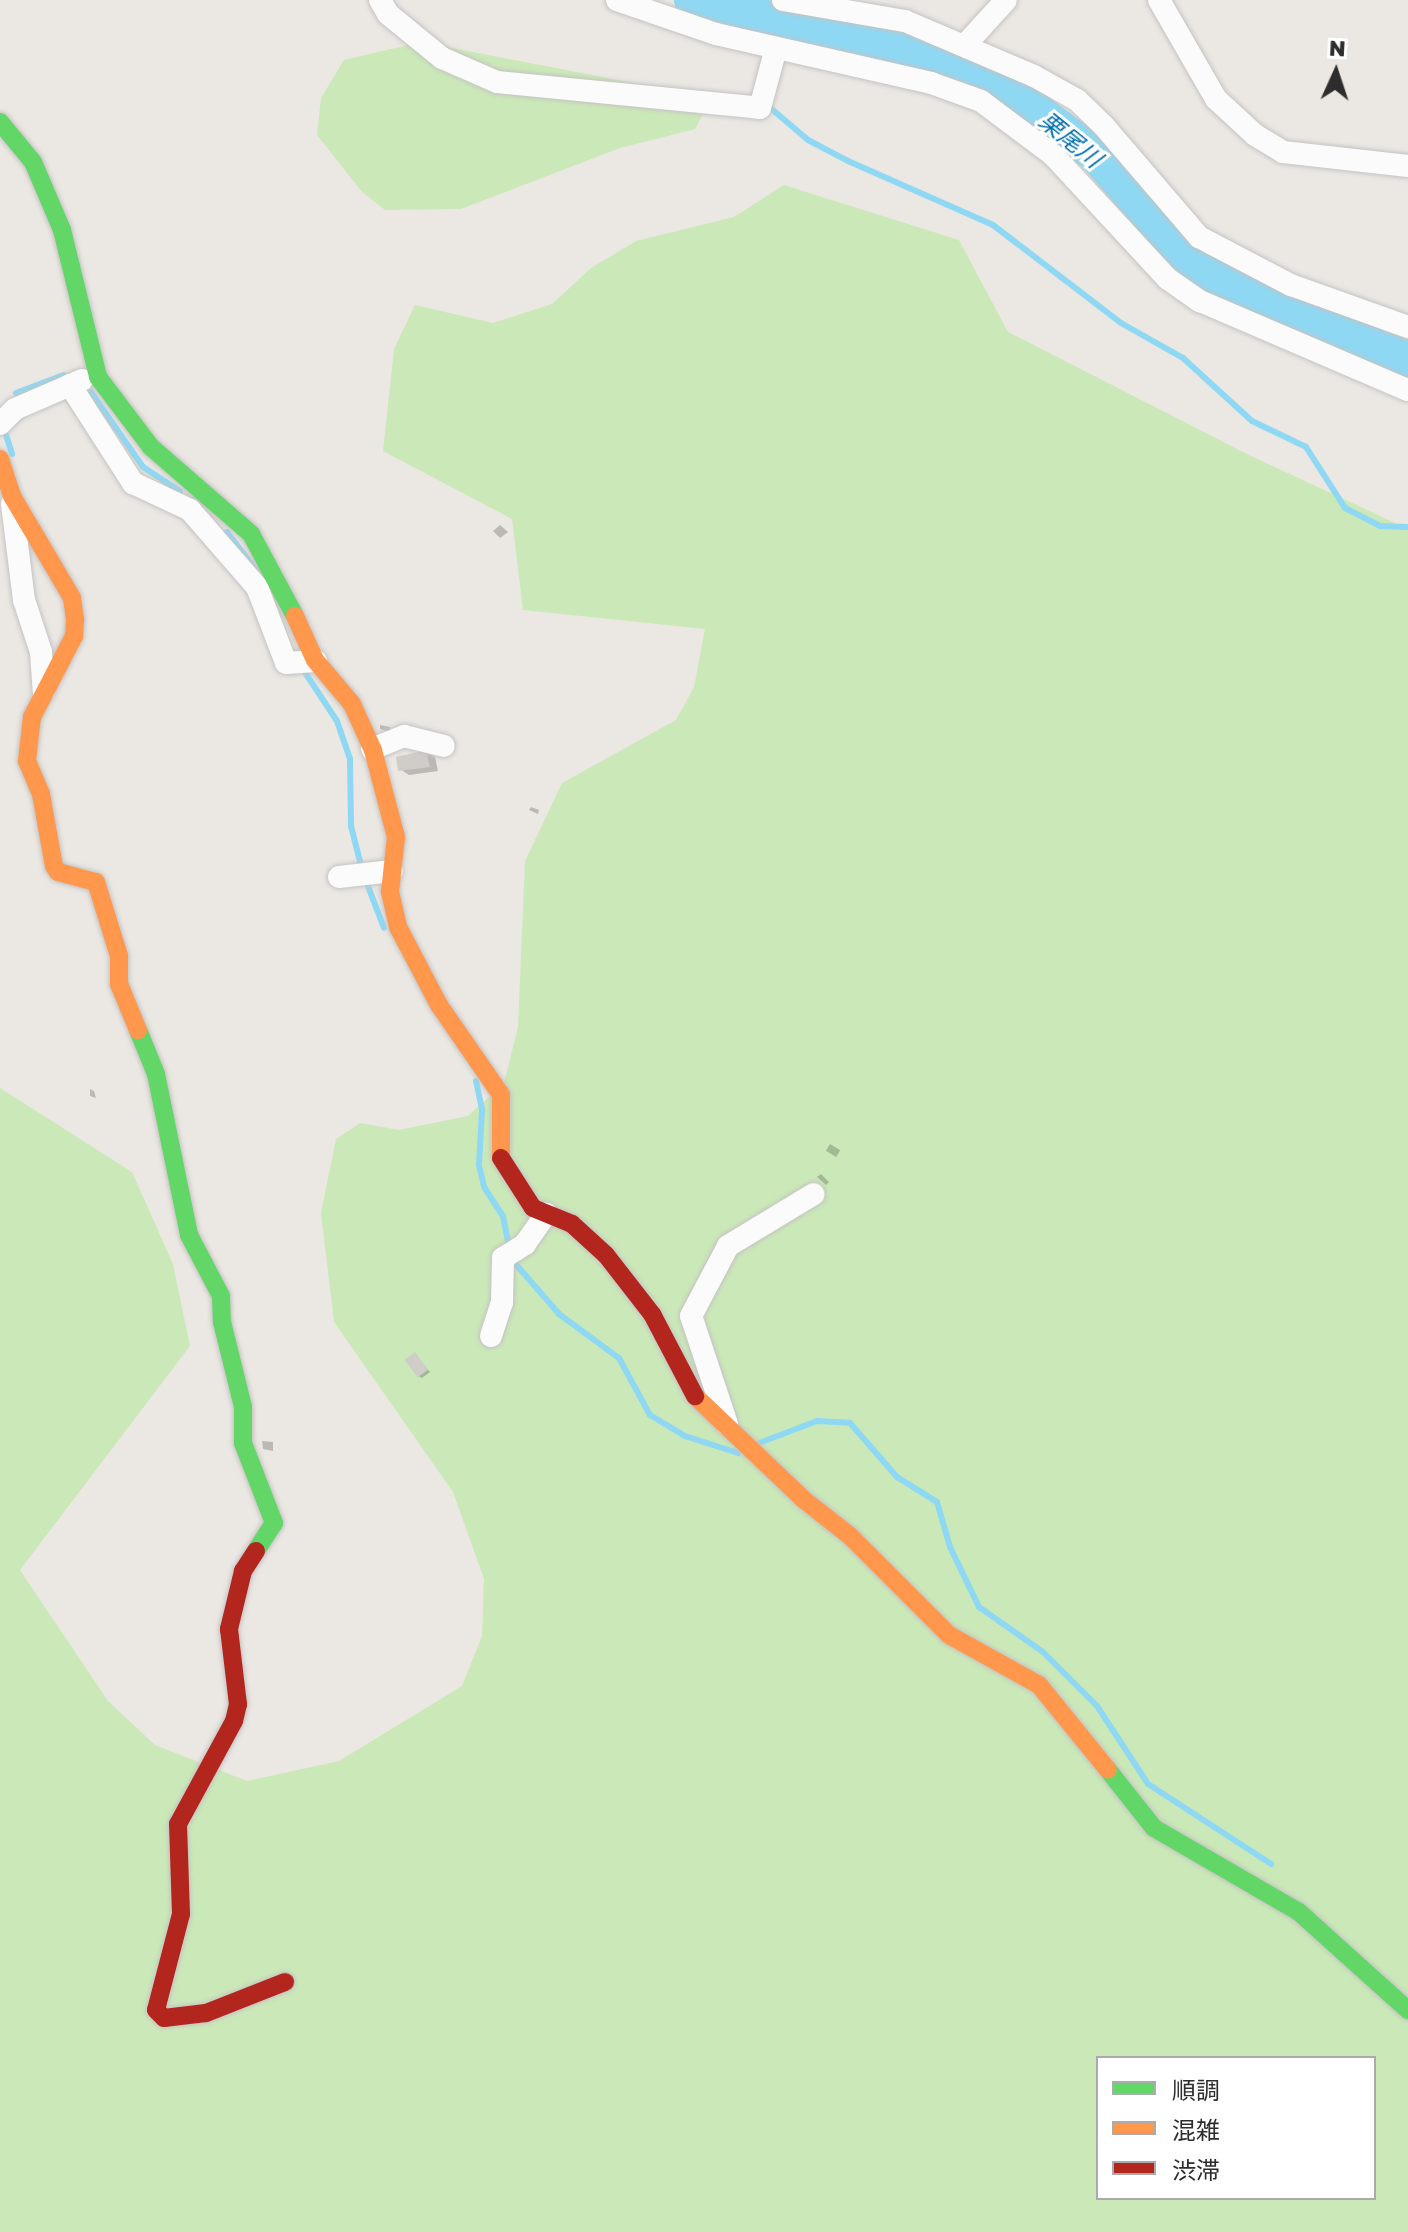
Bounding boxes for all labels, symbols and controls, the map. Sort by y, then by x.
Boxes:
north arrow [1296,32,1376,112]
text: N [1328,34,1346,61]
water label: 栗尾川 [1034,105,1108,173]
legend [1096,2056,1376,2200]
text: 順調 [1172,2075,1220,2104]
text: 混雑 [1172,2115,1220,2144]
text: 渋滞 [1172,2155,1220,2184]

